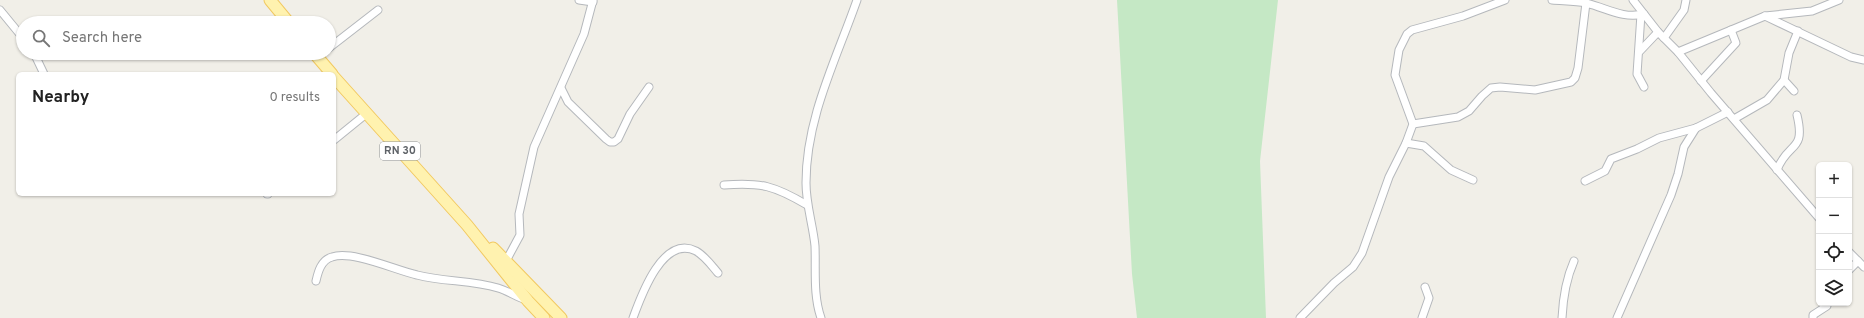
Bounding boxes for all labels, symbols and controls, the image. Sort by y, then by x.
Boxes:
search box [16,16,336,60]
icon: search [30,27,52,49]
text: Search here [62,29,142,48]
text: Nearby [32,87,89,109]
text: 0 results [269,90,320,106]
road number: RN 30 [380,142,420,160]
map controls [1816,162,1852,306]
button: + [1816,162,1852,198]
button: − [1816,198,1852,234]
button: locate [1816,234,1852,270]
button: layers [1816,270,1852,306]

